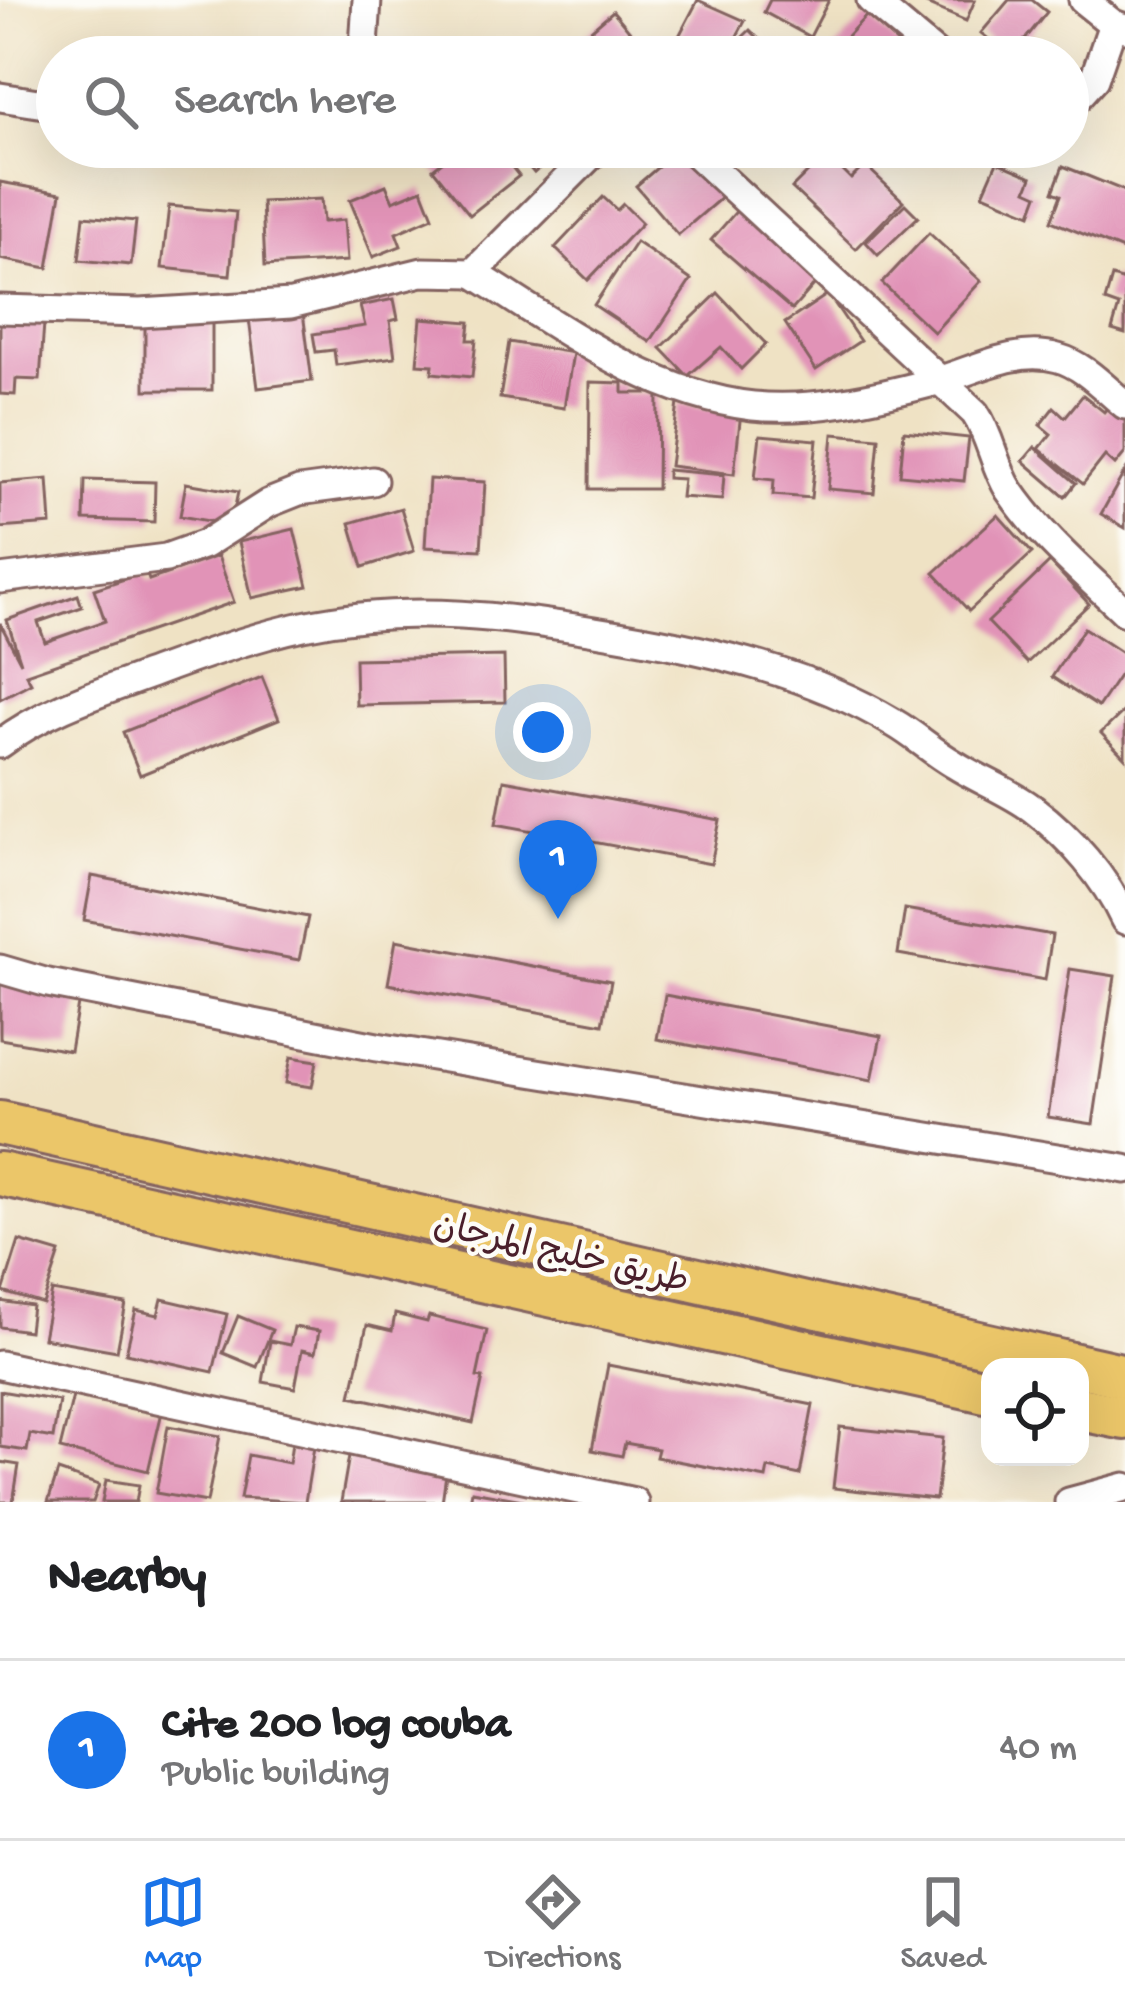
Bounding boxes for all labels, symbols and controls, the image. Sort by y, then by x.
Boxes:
search box [36,36,1089,168]
icon: search [78,69,144,135]
text: Search here [174,76,396,129]
your location [513,702,573,762]
pin: 1 [519,820,597,919]
street label: طريق خليج المرجان [429,1206,692,1307]
map controls [981,1358,1089,1466]
button: locate [981,1358,1089,1466]
text: Nearby [48,1550,206,1610]
text: Cite 200 log couba [162,1700,510,1753]
text: 1 [79,1727,95,1773]
text: 40 m [999,1727,1077,1773]
text: Public building [162,1753,390,1799]
tab: Map [140,1869,206,1979]
tab: Directions [486,1869,620,1979]
tab: Saved [900,1869,985,1979]

